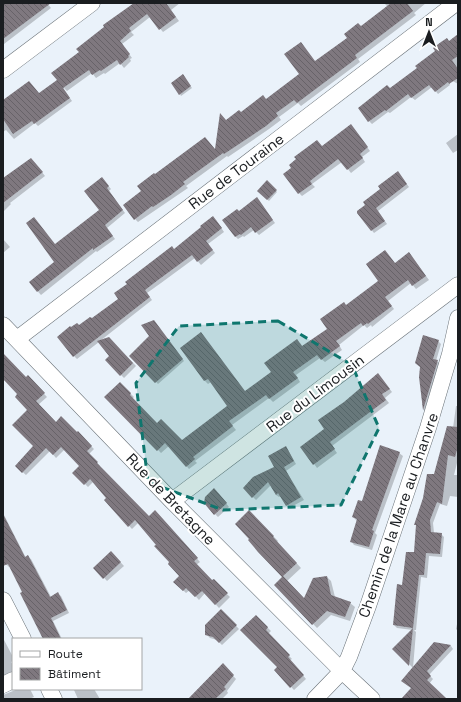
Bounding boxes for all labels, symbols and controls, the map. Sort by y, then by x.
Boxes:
north arrow [409,12,449,52]
text: N [425,15,433,29]
street label: Rue de Touraine [184,129,288,213]
street label: Rue du Limousin [262,350,368,436]
street label: Chemin de la Mare au Chanvre [354,410,442,620]
street label: Rue de Bretagne [122,449,220,549]
legend [12,638,142,690]
text: Route [48,646,83,662]
text: Bâtiment [48,666,101,682]

